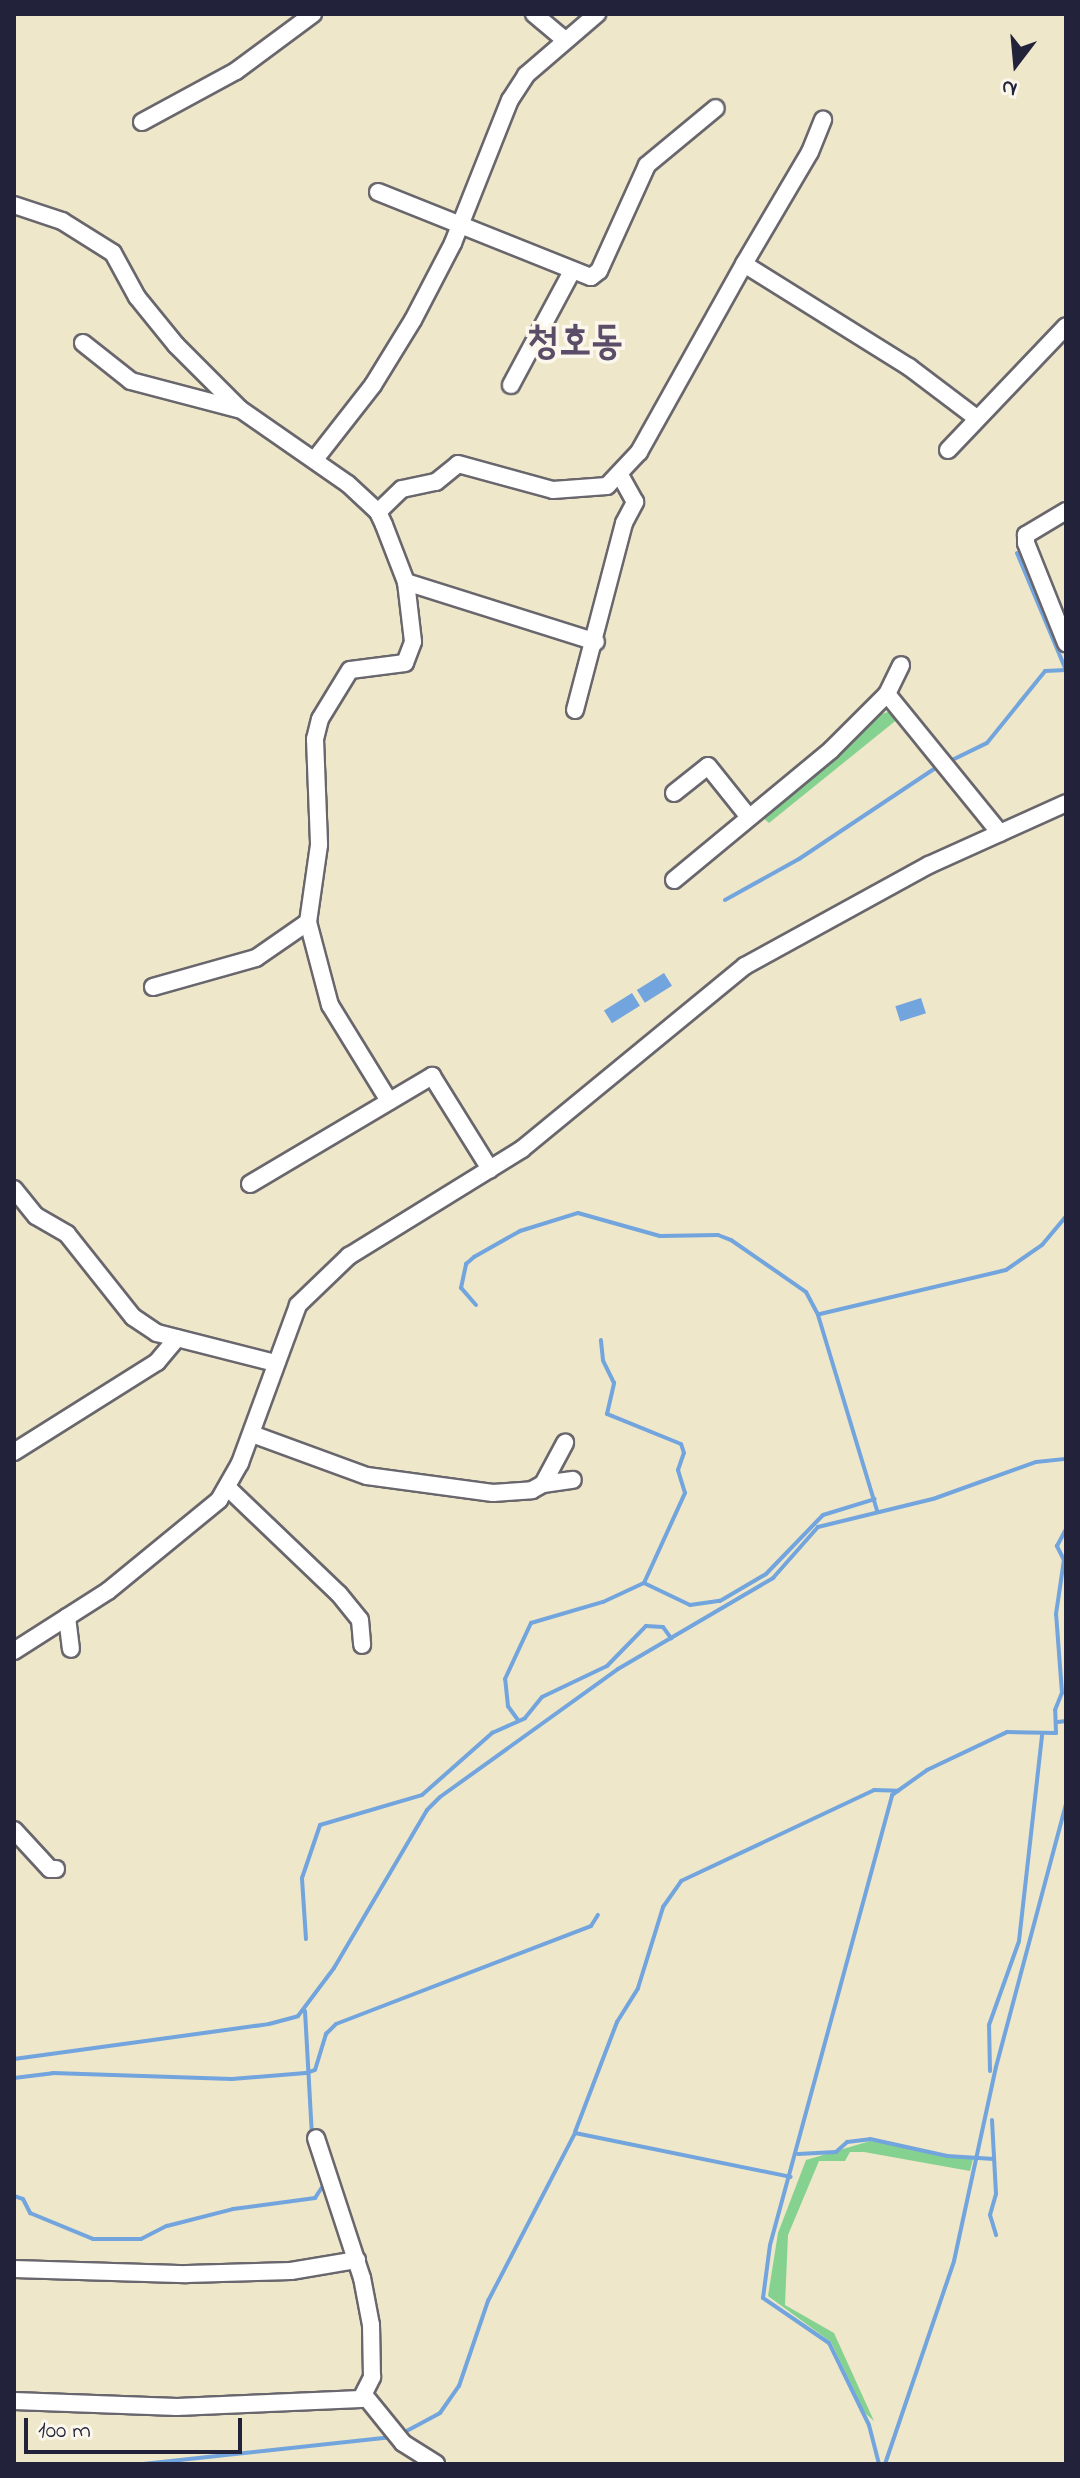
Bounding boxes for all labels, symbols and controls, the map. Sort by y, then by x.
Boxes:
north arrow [976,24,1056,104]
text: N [998,70,1021,105]
district label: 청호동 [527,320,623,368]
scale bar [28,2402,246,2452]
text: 100 m [38,2414,91,2449]

